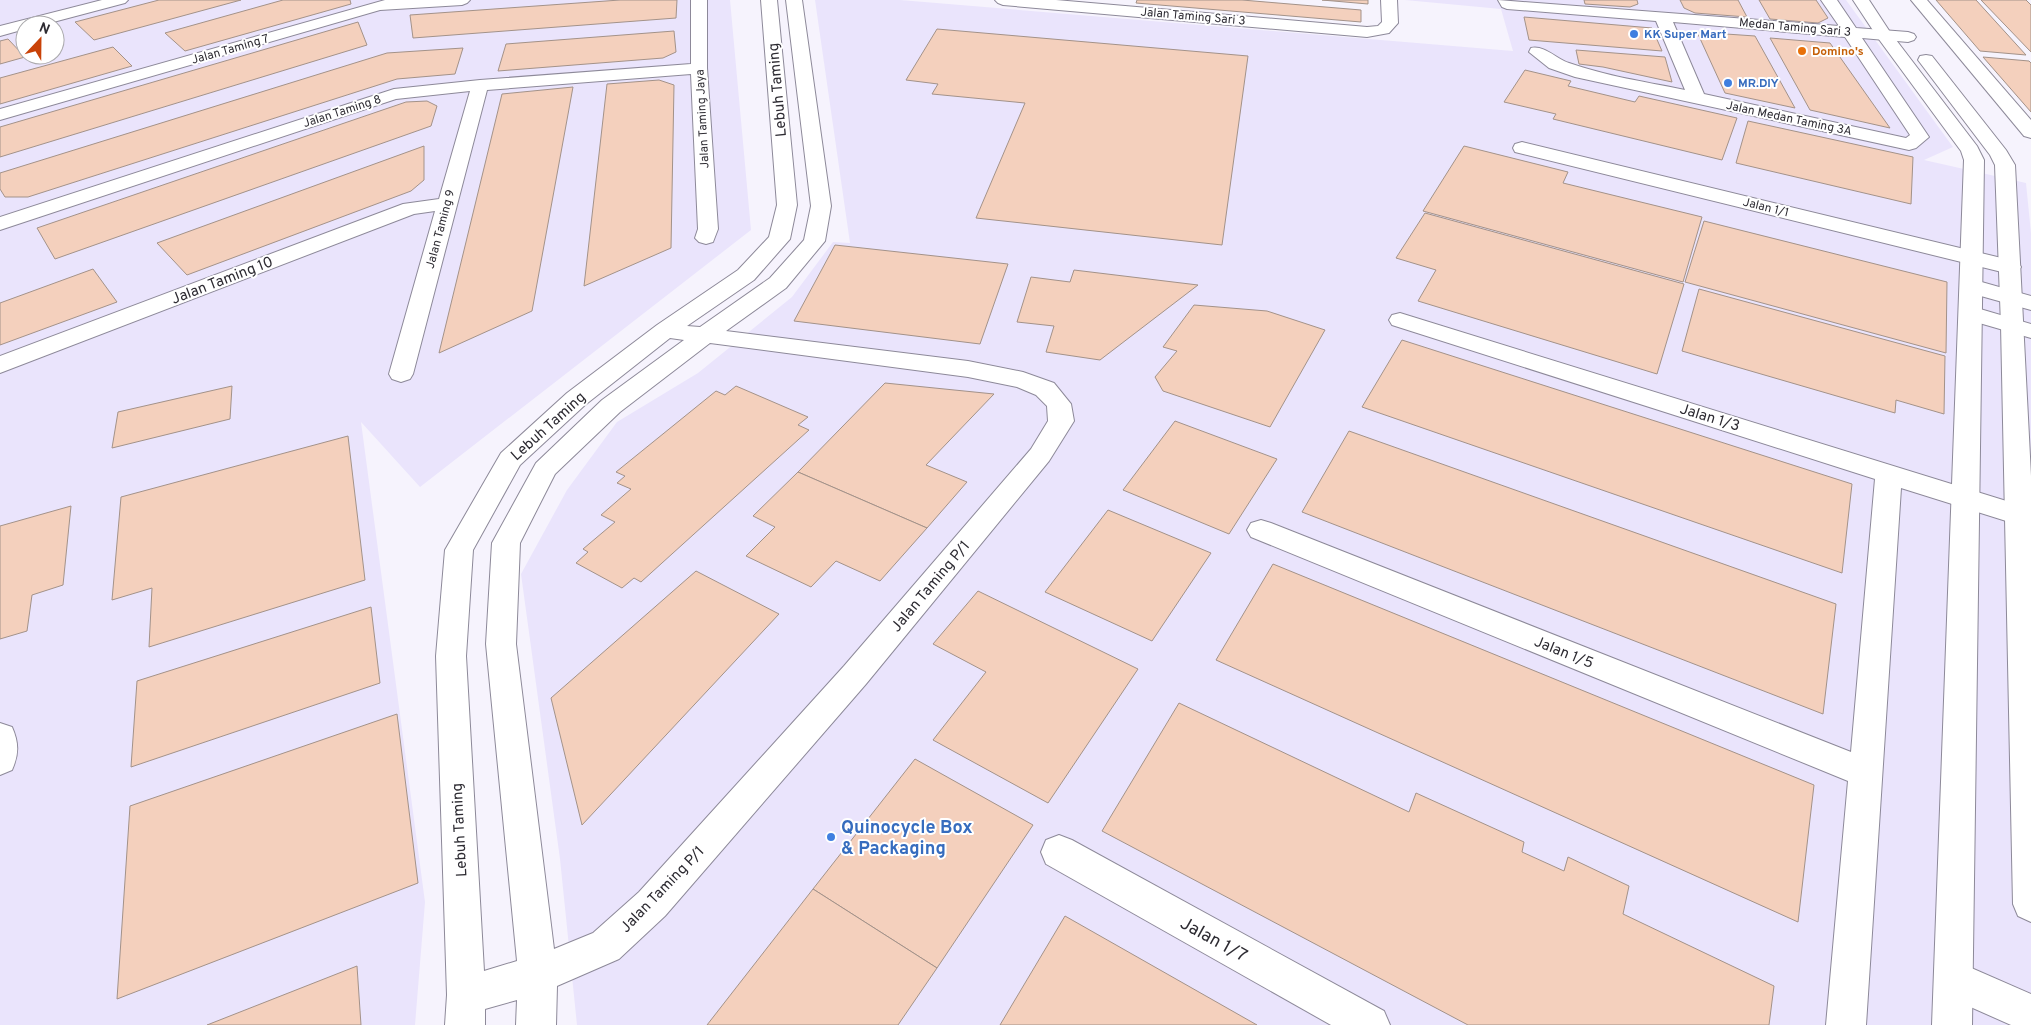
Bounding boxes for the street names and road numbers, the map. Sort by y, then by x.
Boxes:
street label: Jalan Taming Sari 3 [1140,4,1246,30]
street label: Medan Taming Sari 3 [1738,15,1852,41]
street label: Jalan Taming 7 [190,31,271,69]
street label: Lebuh Taming [765,42,792,138]
street label: Jalan Taming Jaya [692,69,714,169]
street label: Jalan Taming 8 [301,92,383,132]
street label: Jalan Medan Taming 3A [1724,98,1853,140]
street label: Jalan Taming 9 [423,188,459,271]
street label: Jalan 1/1 [1741,195,1790,221]
street label: Jalan Taming 10 [169,253,276,310]
street label: Lebuh Taming [508,389,590,466]
street label: Jalan 1/3 [1677,400,1742,437]
street label: Jalan Taming P/1 [887,537,975,636]
street label: Jalan 1/5 [1531,633,1596,674]
street label: Lebuh Taming [449,782,472,877]
street label: Jalan Taming P/1 [617,843,709,937]
street label: Jalan 1/7 [1176,912,1251,968]

